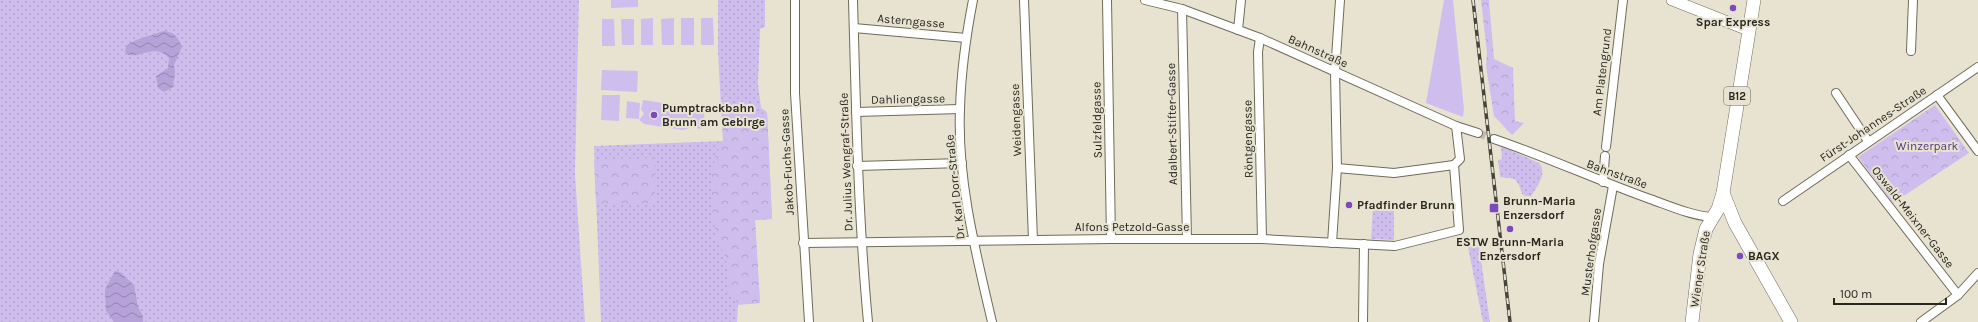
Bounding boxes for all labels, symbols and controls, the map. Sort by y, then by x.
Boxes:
marker: Spar Express [1728,3,1738,13]
street label: Asterngasse [877,11,945,31]
place label: Spar Express [1696,15,1770,29]
street label: Am Platengrund [1590,27,1614,117]
street label: Bahnstraße [1286,32,1350,70]
street label: Adalbert-Stifter-Gasse [1164,63,1180,185]
street label: Sulzfeldgasse [1089,82,1105,158]
street label: Weidengasse [1008,83,1024,157]
street label: Fürst-Johannes-Straße [1817,83,1929,165]
road number: B12 [1724,87,1750,105]
street label: Dahliengasse [871,91,945,107]
street label: Dr. Julius Wengraf-Straße [837,92,855,232]
street label: Röntgengasse [1240,100,1256,178]
place label: Pumptrackbahn Brunn am Gebirge [662,101,765,129]
street label: Jakob-Fuchs-Gasse [777,109,797,215]
marker: Pumptrackbahn Brunn am Gebirge [649,110,659,120]
street label: Dr. Karl Dorr-Straße [943,134,967,240]
park label: Winzerpark [1896,139,1958,153]
street label: Bahnstraße [1585,157,1649,191]
street label: Oswald-Meixner-Gasse [1869,163,1957,271]
place label: Brunn-Maria Enzersdorf [1503,194,1576,222]
place label: Pfadfinder Brunn [1357,198,1455,212]
marker: Pfadfinder Brunn [1344,200,1354,210]
marker: Brunn-Maria Enzersdorf [1488,202,1500,214]
street label: Musterhofgasse [1578,207,1604,297]
street label: Alfons Petzold-Gasse [1075,220,1189,234]
marker: ESTW Brunn-Maria Enzersdorf [1505,224,1515,234]
street label: Wiener Straße [1687,230,1713,308]
place label: ESTW Brunn-Maria Enzersdorf [1456,235,1564,263]
place label: BAGX [1748,249,1780,263]
marker: BAGX [1735,251,1745,261]
scale bar [1834,280,1946,306]
text: 100 m [1840,287,1872,301]

